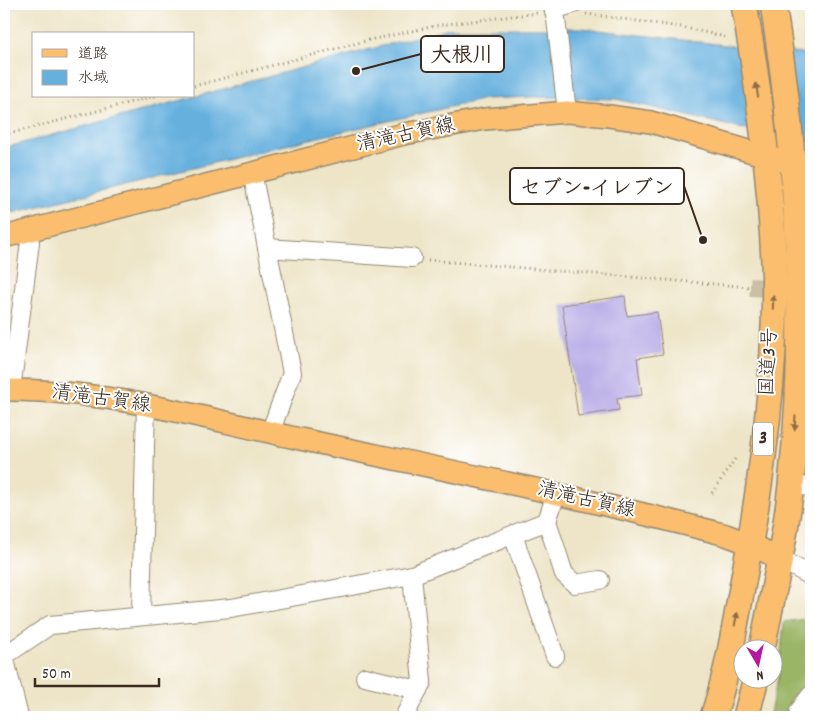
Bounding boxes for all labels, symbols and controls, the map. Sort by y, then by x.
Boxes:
legend [32,32,195,98]
callout: 大根川 [421,36,504,72]
text: 大根川 [431,42,494,72]
text: 道路 [78,44,108,66]
text: 水域 [78,68,108,90]
one-way arrow [753,82,761,98]
street label: 清滝古賀線 [354,112,458,160]
callout: セブン-イレブン [510,168,684,204]
text: セブン-イレブン [520,175,674,205]
one-way arrow [769,293,777,309]
street label: 国道3号 [754,327,786,397]
street label: 清滝古賀線 [50,379,152,421]
one-way arrow [791,415,799,431]
road number: 3 [753,422,773,456]
street label: 清滝古賀線 [534,476,638,526]
one-way arrow [732,610,740,626]
north arrow [732,638,782,688]
scale bar [35,656,159,688]
text: 50 m [42,664,71,686]
text: N [755,664,765,685]

